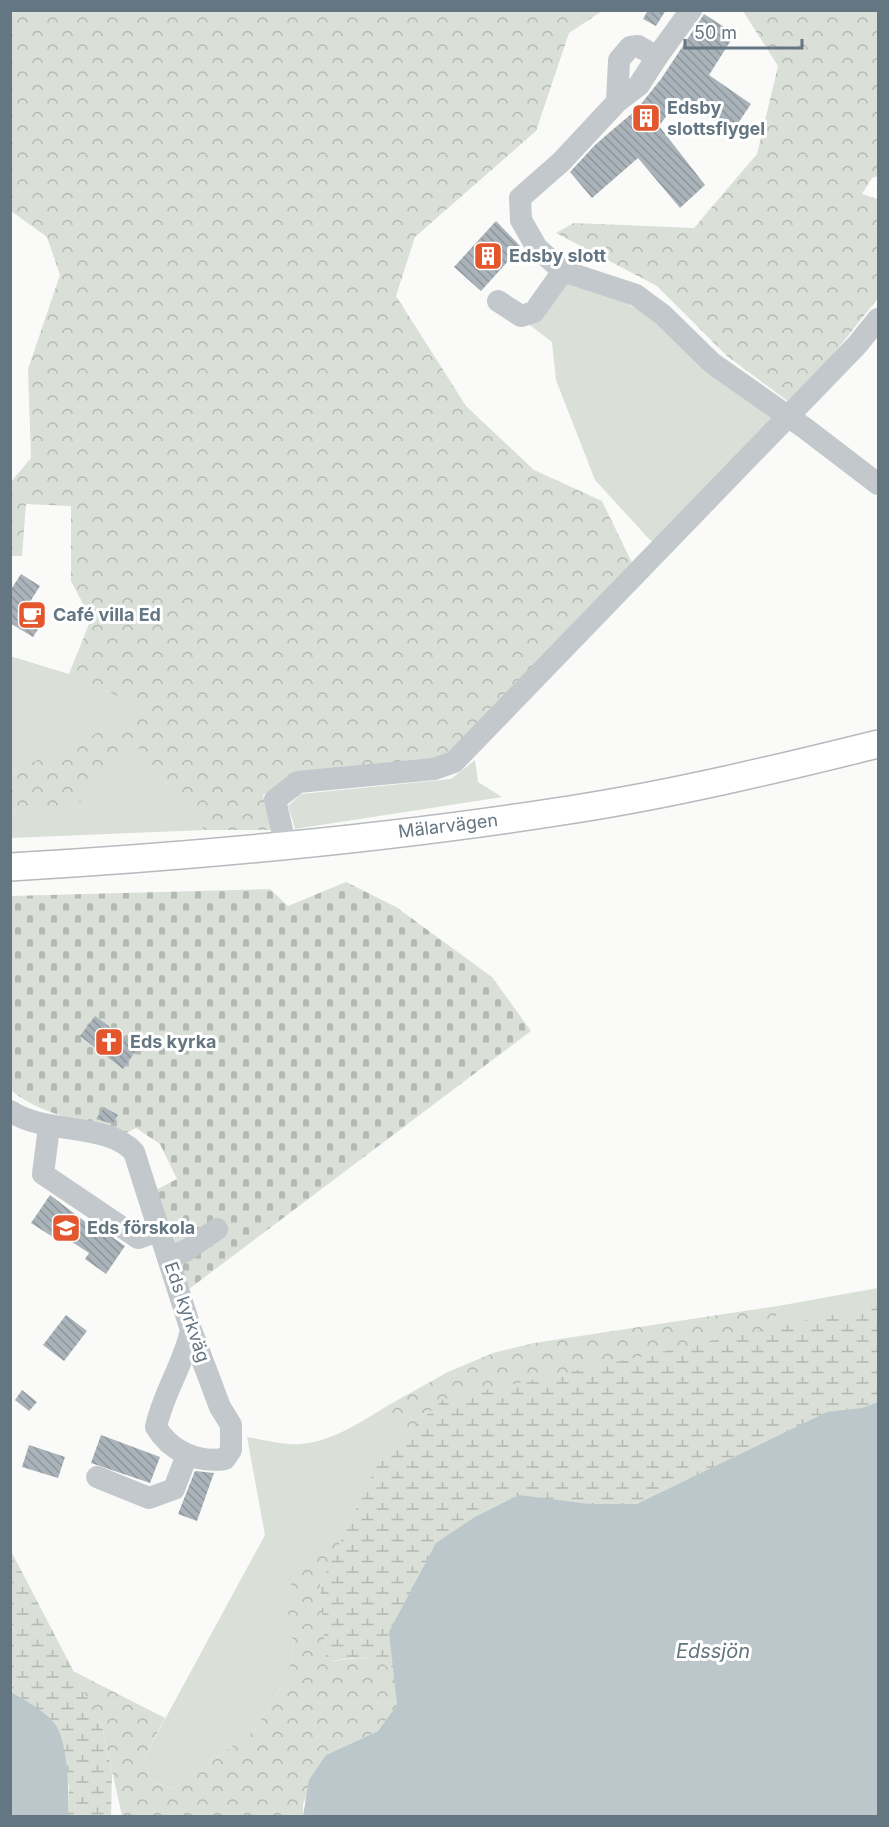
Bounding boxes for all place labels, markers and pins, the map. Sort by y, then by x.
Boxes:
place label: Edsby slottsflygel [667,97,765,139]
building icon: Edsby slottsflygel [630,102,662,134]
building icon: Edsby slott [472,240,504,272]
place label: Edsby slott [509,245,606,266]
cafe icon: Café villa Ed [16,599,48,631]
place label: Café villa Ed [53,604,161,625]
church icon: Eds kyrka [93,1026,125,1058]
place label: Eds kyrka [130,1031,217,1052]
school or university icon: Eds förskola [50,1212,82,1244]
place label: Eds förskola [87,1217,195,1238]

